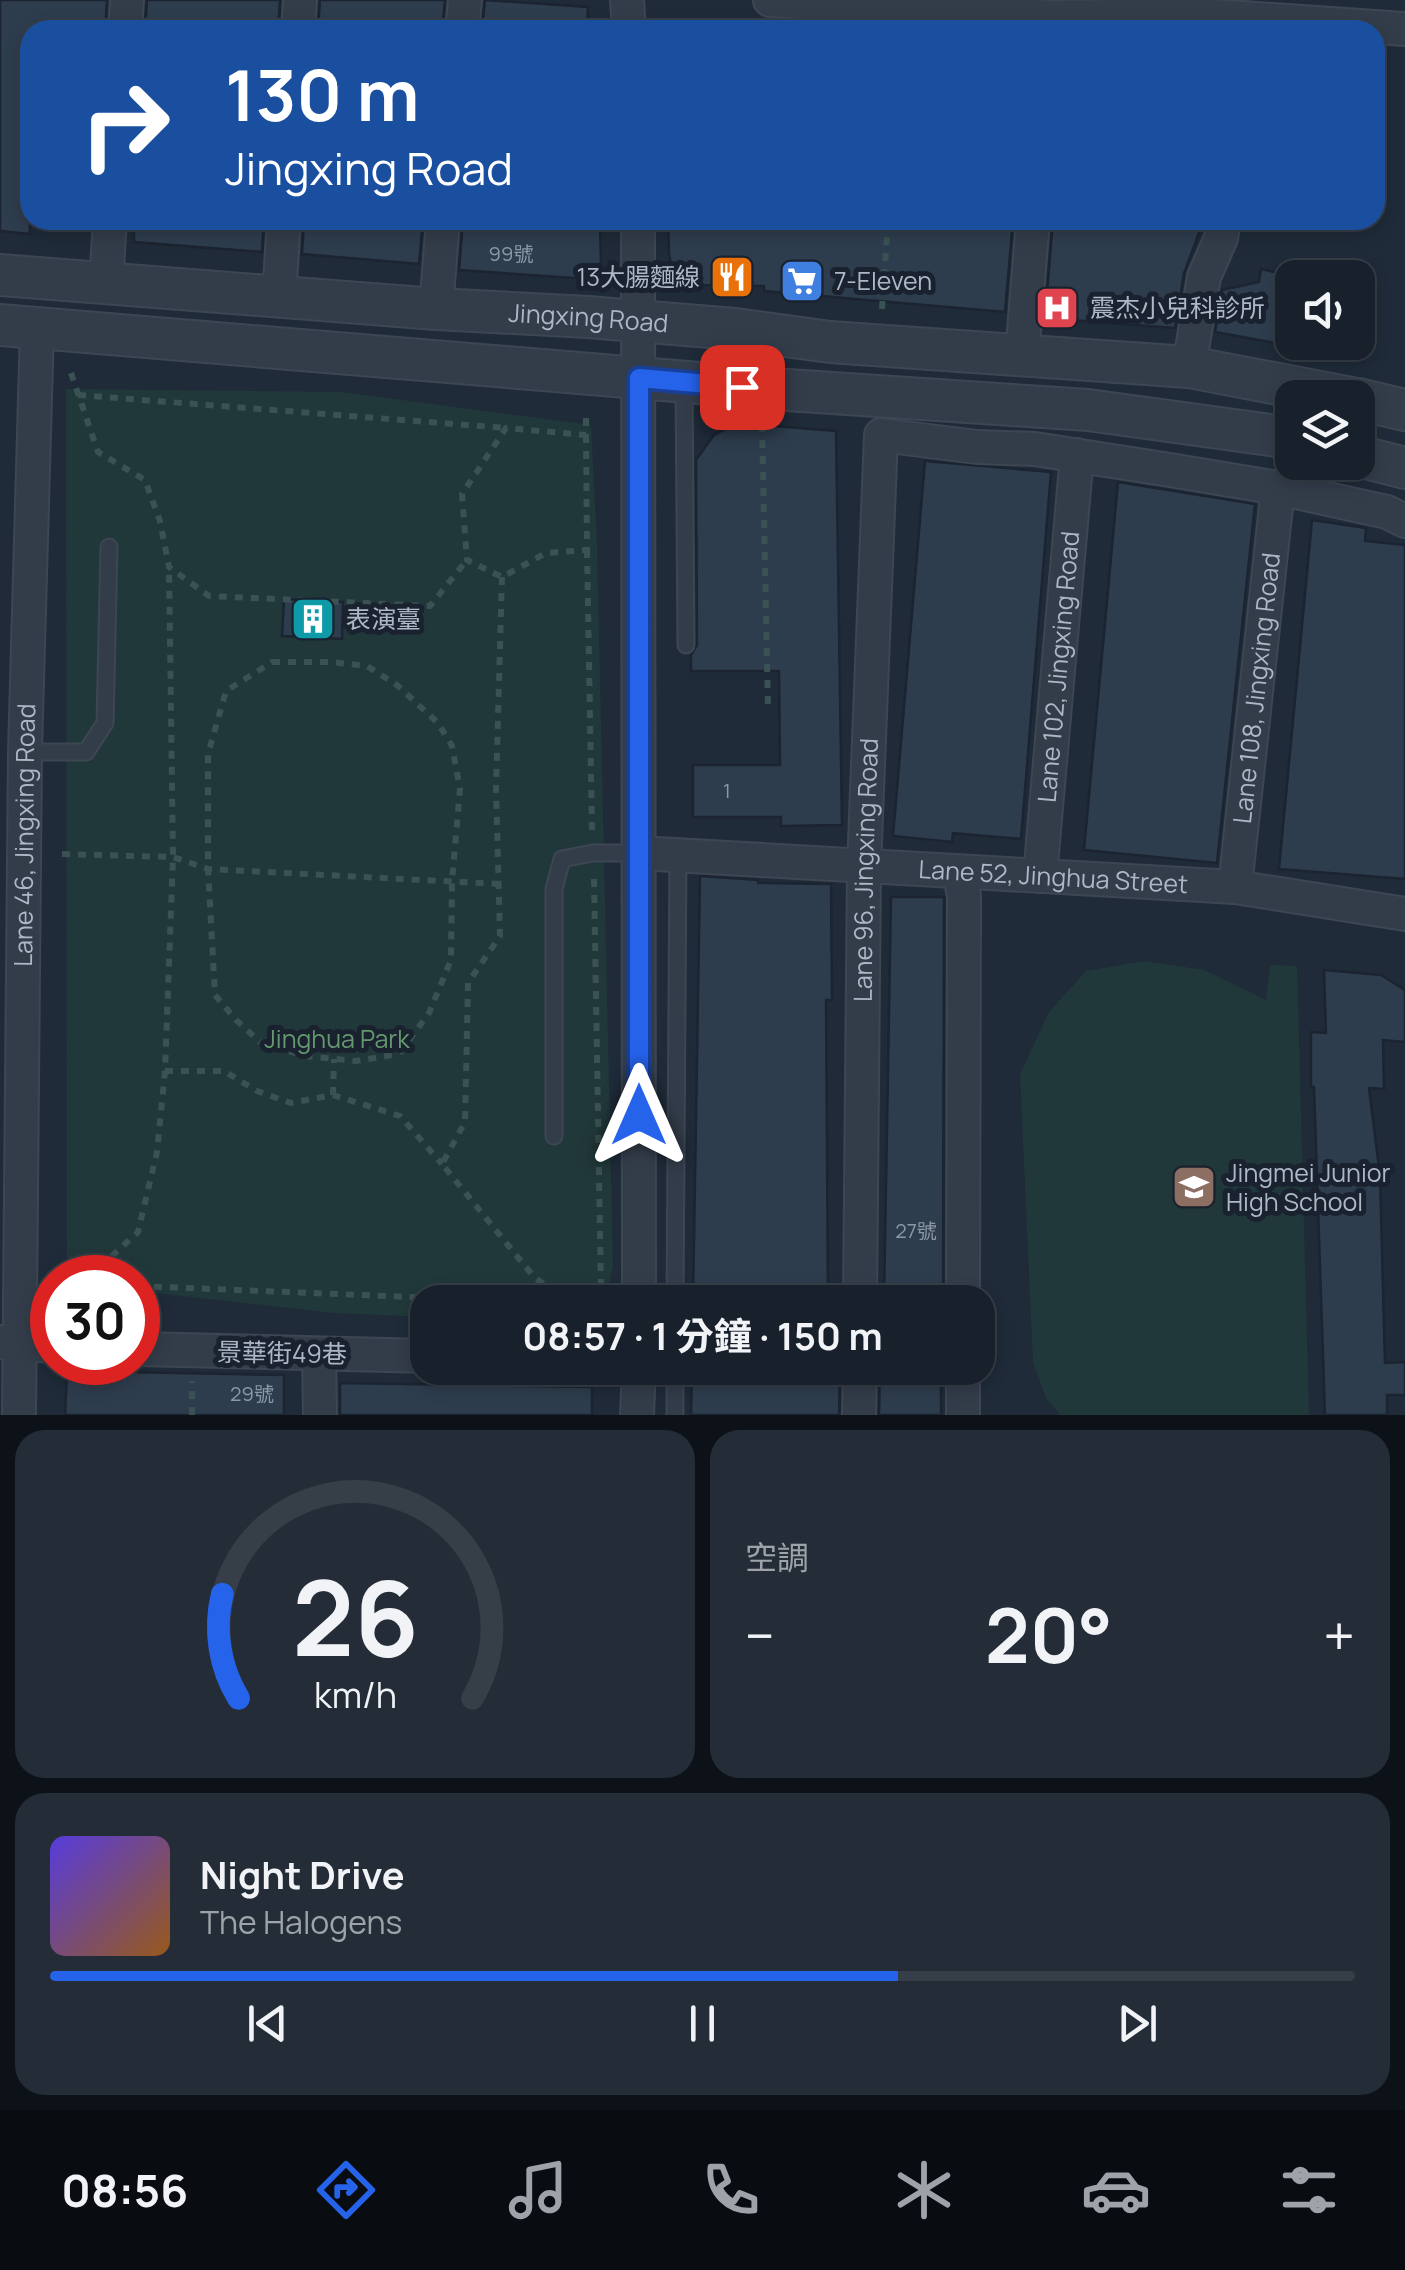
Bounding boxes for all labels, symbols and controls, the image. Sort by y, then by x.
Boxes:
text: 130 m [225,46,419,142]
icon: right [60,60,190,190]
text: Jingxing Road [225,137,513,199]
house number: 99號 [489,240,533,267]
restaurant icon: 13大腸麵線 [709,254,755,300]
supermarket icon: 7-Eleven [779,258,825,304]
place label: 13大腸麵線 [576,259,700,294]
map controls [1275,260,1375,480]
button: sound [1275,260,1375,360]
place label: 7-Eleven [834,263,932,298]
hospital icon: 震杰小兒科診所 [1034,285,1080,331]
place label: 震杰小兒科診所 [1090,290,1265,325]
street label: Jingxing Road [508,295,670,340]
pin [700,345,785,430]
icon: arrive [715,360,770,415]
button: layers [1275,380,1375,480]
street label: Lane 102, Jingxing Road [1029,530,1087,804]
street label: Lane 108, Jingxing Road [1224,551,1288,825]
building icon: 表演臺 [290,596,336,642]
place label: 表演臺 [346,601,421,636]
street label: Lane 46, Jingxing Road [5,703,43,967]
street label: Lane 96, Jingxing Road [845,737,886,1002]
house number: 1 [723,777,731,804]
street label: Lane 52, Jinghua Street [918,851,1189,901]
park label: Jinghua Park [264,1021,410,1056]
position arrow [587,1063,691,1167]
place label: Jingmei Junior High School [1226,1155,1391,1219]
school or university icon: Jingmei Junior High School [1171,1164,1217,1210]
house number: 27號 [895,1217,937,1244]
speed limit sign: 30 [30,1255,160,1385]
text: 08:57 · 1 分鐘 · 150 m [522,1309,883,1361]
street label: 景華街49巷 [217,1334,347,1371]
house number: 29號 [230,1380,274,1407]
text: 空調 [745,1535,809,1579]
text: 26 [292,1545,418,1687]
text: 20° [985,1583,1113,1686]
text: − [745,1597,775,1673]
text: + [1323,1597,1355,1673]
text: km/h [313,1670,397,1719]
text: Night Drive [200,1848,405,1900]
text: The Halogens [200,1900,402,1944]
icon: previous [240,1996,295,2051]
icon: pause [675,1996,730,2051]
icon: next [1110,1996,1165,2051]
icon: directions [311,2155,381,2225]
icon: music [503,2155,573,2225]
icon: phone [696,2155,766,2225]
icon: climate [889,2155,959,2225]
icon: car [1081,2155,1151,2225]
icon: filters [1274,2155,1344,2225]
text: 08:56 [61,2159,188,2221]

